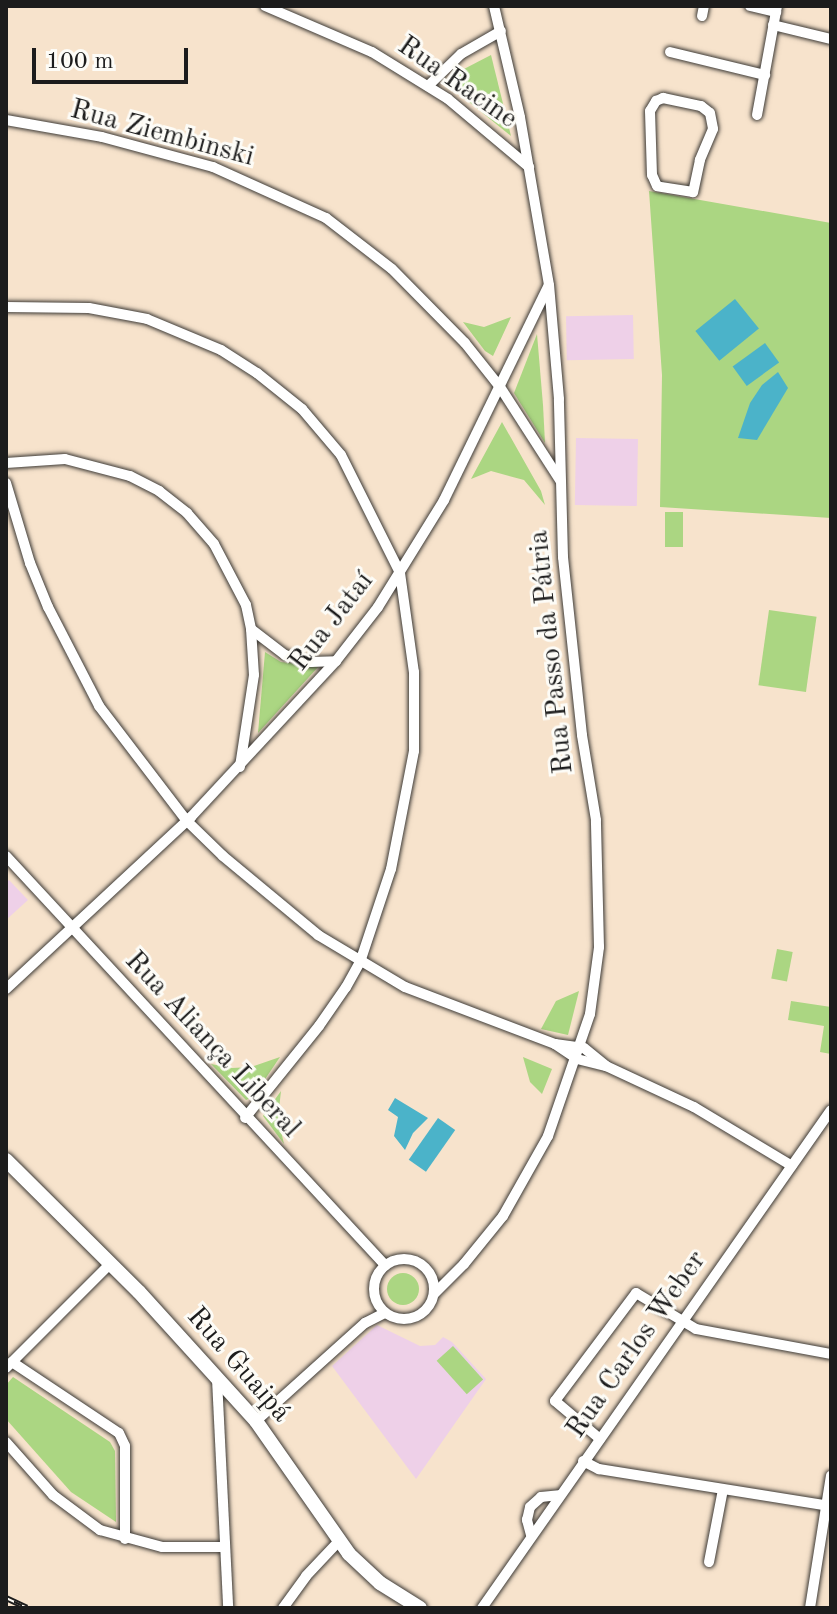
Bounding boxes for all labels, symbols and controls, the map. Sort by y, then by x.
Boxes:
street label: Rua Racine [391,30,523,136]
scale bar [36,32,192,82]
text: 100 m [46,50,114,74]
street label: Rua Ziembinski [66,93,258,175]
street label: Rua Passo da Pátria [522,528,582,776]
street label: Rua Jataí [283,566,381,678]
street label: Rua Aliança Liberal [117,945,307,1145]
street label: Rua Carlos Weber [560,1245,714,1445]
street label: Rua Guaipá [179,1301,297,1429]

